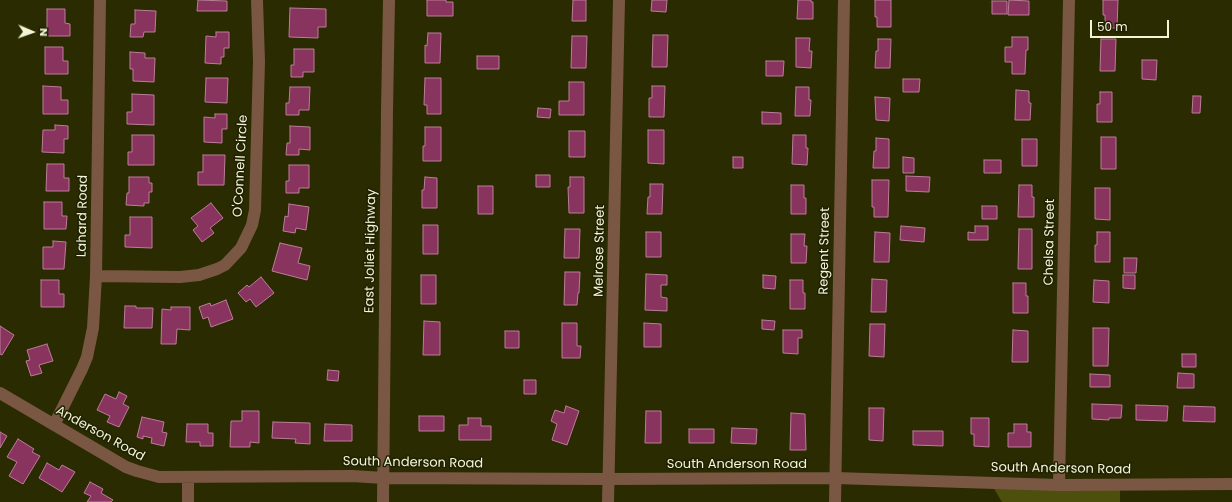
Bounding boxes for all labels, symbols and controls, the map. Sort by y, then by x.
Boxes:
north arrow [12,12,52,52]
scale bar [1092,12,1171,38]
text: 50 m [1097,18,1128,35]
text: N [36,28,52,37]
street label: O'Connell Circle [231,114,251,218]
street label: Lahard Road [74,175,92,257]
street label: East Joliet Highway [362,189,380,313]
street label: Chelsa Street [1041,199,1059,285]
street label: Melrose Street [591,205,609,297]
street label: Regent Street [816,207,834,295]
street label: Anderson Road [53,403,147,465]
street label: South Anderson Road [343,454,483,472]
street label: South Anderson Road [667,457,807,473]
street label: South Anderson Road [991,460,1131,478]

